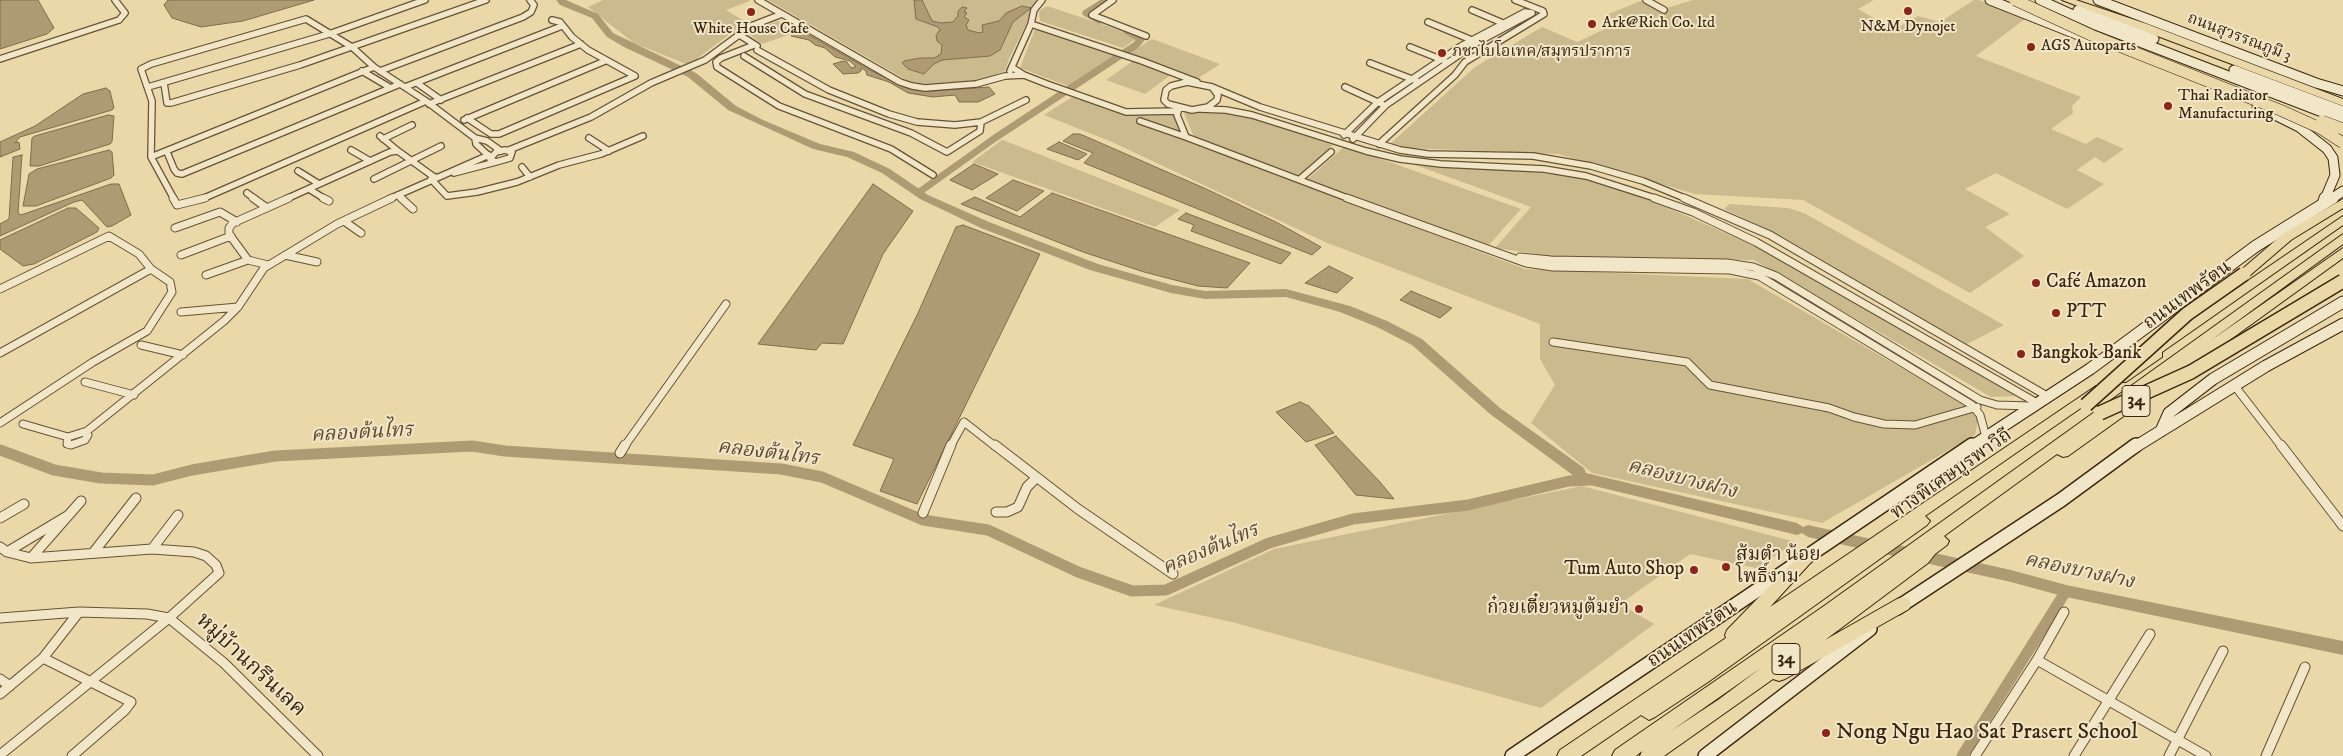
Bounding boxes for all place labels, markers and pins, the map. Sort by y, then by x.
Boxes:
marker: N&M Dynojet [1902,5,1914,17]
marker: White House Cafe [745,6,757,18]
place label: Ark@Rich Co. ltd [1602,14,1715,34]
marker: Ark@Rich Co. ltd [1586,18,1598,30]
place label: N&M Dynojet [1861,18,1955,38]
place label: White House Cafe [693,20,809,40]
place label: AGS Autoparts [2041,37,2136,57]
marker: AGS Autoparts [2025,41,2037,53]
place label: ภชาไบโอเทค/สมุทรปราการ [1452,43,1631,63]
marker: ภชาไบโอเทค/สมุทรปราการ [1436,47,1448,59]
place label: Thai Radiator Manufacturing [2178,87,2273,125]
marker: Thai Radiator Manufacturing [2162,100,2174,112]
place label: Café Amazon [2046,272,2146,294]
marker: Café Amazon [2030,277,2042,289]
place label: PTT [2066,302,2107,324]
marker: PTT [2050,307,2062,319]
place label: Bangkok Bank [2031,343,2142,365]
marker: Bangkok Bank [2015,348,2027,360]
place label: ส้มตำ น้อย โพธิ์งาม [1736,545,1821,589]
place label: Tum Auto Shop [1564,559,1684,581]
marker: ส้มตำ น้อย โพธิ์งาม [1720,561,1732,573]
marker: Tum Auto Shop [1688,564,1700,576]
place label: ก๋วยเตี๋ยวหมูต้มยำ [1487,598,1629,620]
marker: ก๋วยเตี๋ยวหมูต้มยำ [1633,603,1645,615]
place label: Nong Ngu Hao Sat Prasert School [1836,720,2138,746]
marker: Nong Ngu Hao Sat Prasert School [1820,727,1832,739]

